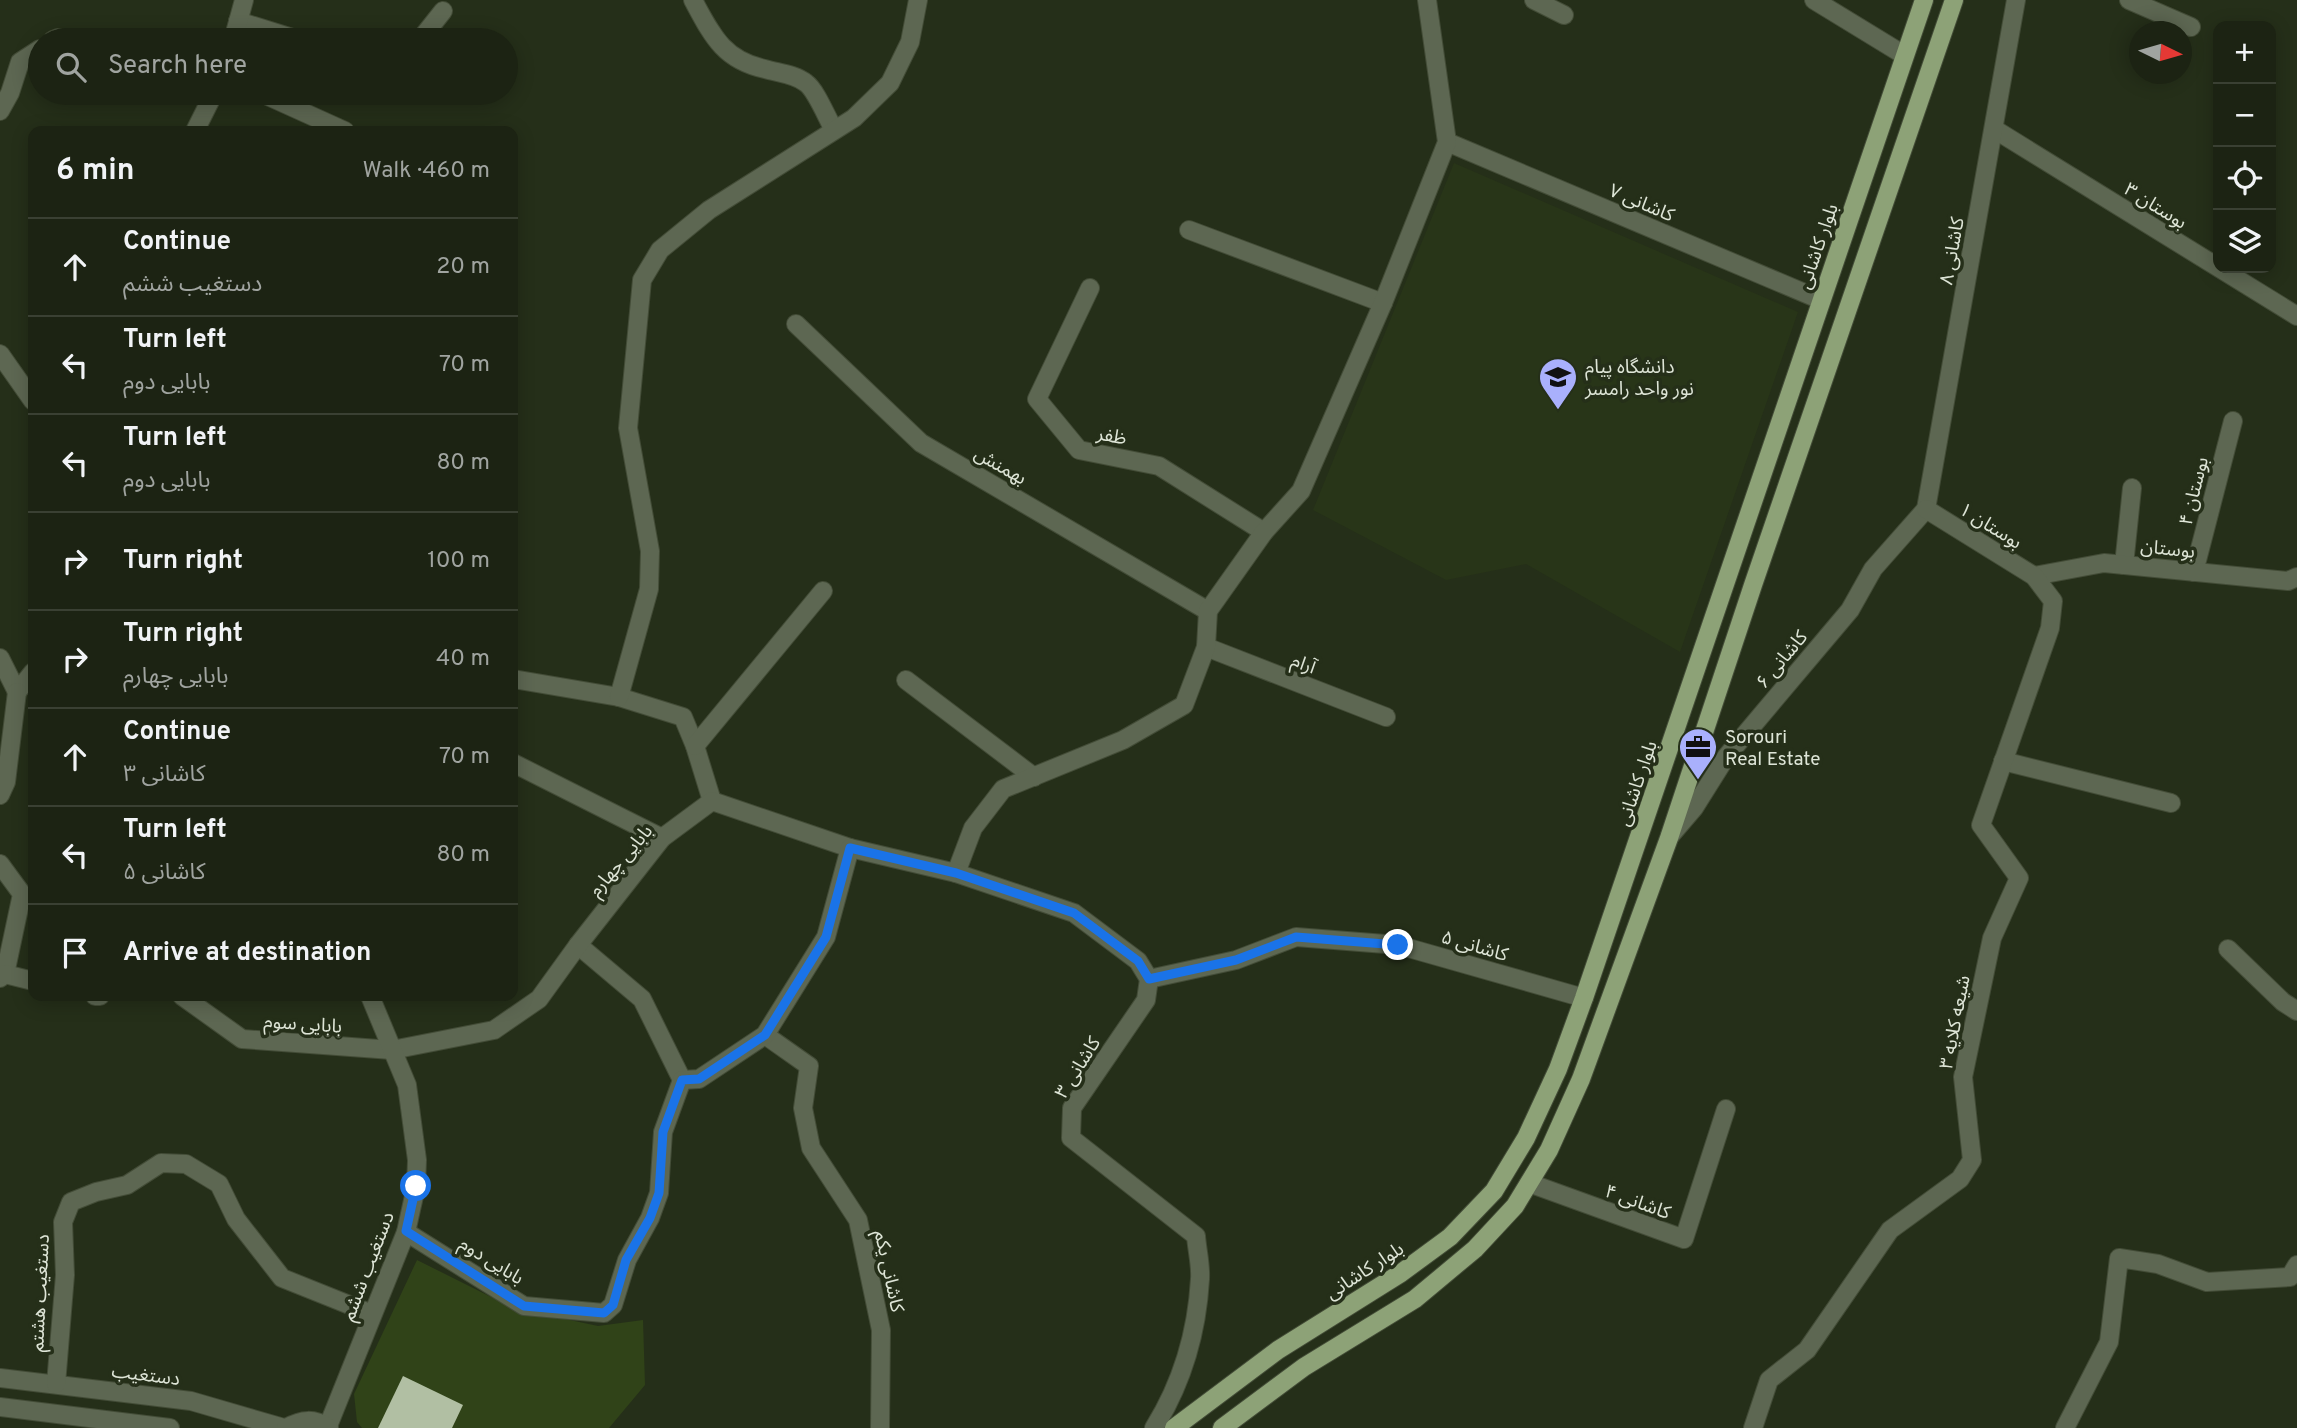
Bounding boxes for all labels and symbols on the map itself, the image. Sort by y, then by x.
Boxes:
north arrow [2129,21,2192,84]
street label: بوستان ۳ [2119,178,2191,235]
street label: کاشانی ۷ [1605,179,1678,229]
street label: بلوار کاشانی [1793,201,1845,292]
street label: کاشانی ۸ [1935,215,1971,287]
school or university icon: دانشگاه پیام نور واحد رامسر [1537,356,1579,411]
place label: دانشگاه پیام نور واحد رامسر [1584,356,1694,402]
street label: ظفر [1094,422,1129,452]
street label: بهمنش [970,442,1030,491]
street label: بوستان ۴ [2175,455,2215,528]
street label: بوستان ۱ [1954,498,2026,555]
street label: بوستان [2139,535,2196,565]
street label: کاشانی ۶ [1751,626,1814,694]
street label: آرام [1287,649,1320,682]
office icon: Sorouri Real Estate [1677,726,1719,781]
place label: Sorouri Real Estate [1725,726,1820,772]
street label: بلوار کاشانی [1612,738,1664,829]
street label: بابایی چهارم [584,820,660,903]
street label: کاشانی ۵ [1438,926,1512,968]
route end [1382,929,1413,960]
street label: شیعه کلایه ۳ [1935,973,1977,1071]
street label: بابایی سوم [263,1010,343,1041]
street label: کاشانی ۳ [1050,1032,1108,1103]
route start [400,1170,431,1201]
street label: کاشانی ۴ [1601,1180,1675,1226]
street label: دستغیب ششم [337,1209,402,1325]
street label: کاشانی یکم [867,1228,909,1316]
street label: بابایی دوم [453,1232,528,1292]
street label: دستغیب هشتم [26,1234,57,1353]
street label: بلوار کاشانی [1321,1237,1409,1306]
street label: دستغیب [110,1360,181,1392]

